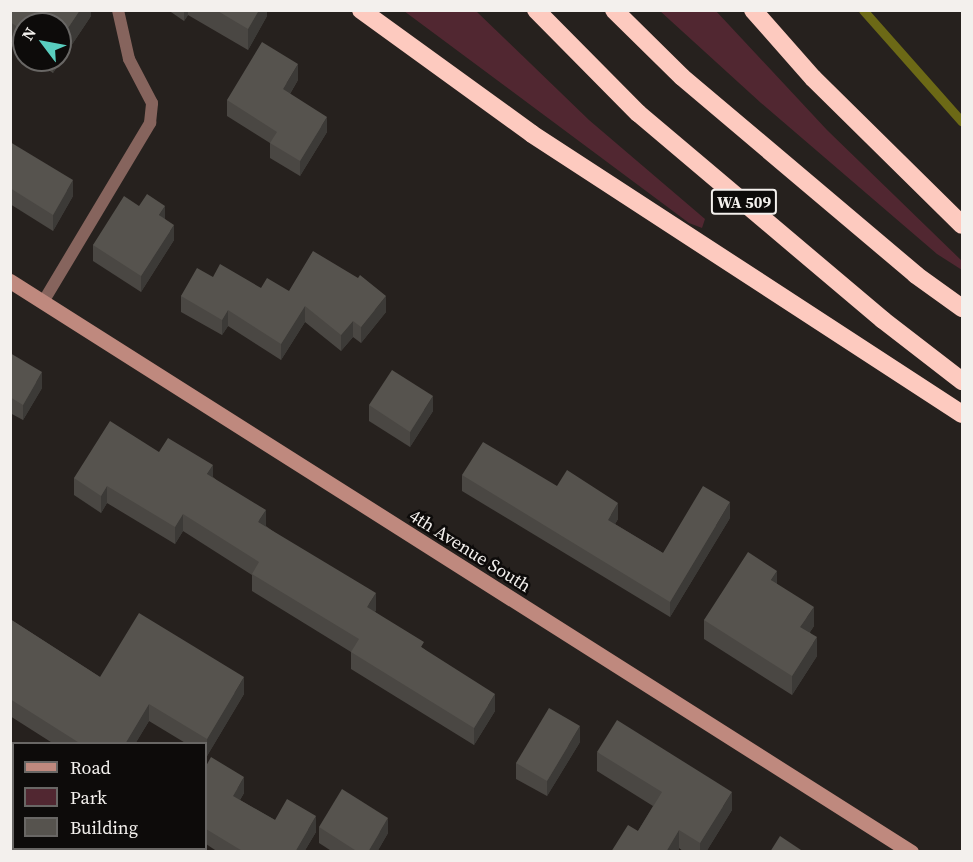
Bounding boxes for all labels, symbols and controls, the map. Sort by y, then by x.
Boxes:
north arrow [12,12,72,72]
text: N [16,23,41,44]
road number: WA 509 [710,189,778,215]
street label: 4th Avenue South [405,505,535,597]
legend [12,742,207,850]
text: Road [70,755,111,780]
text: Park [70,785,107,810]
text: Building [70,815,138,840]

